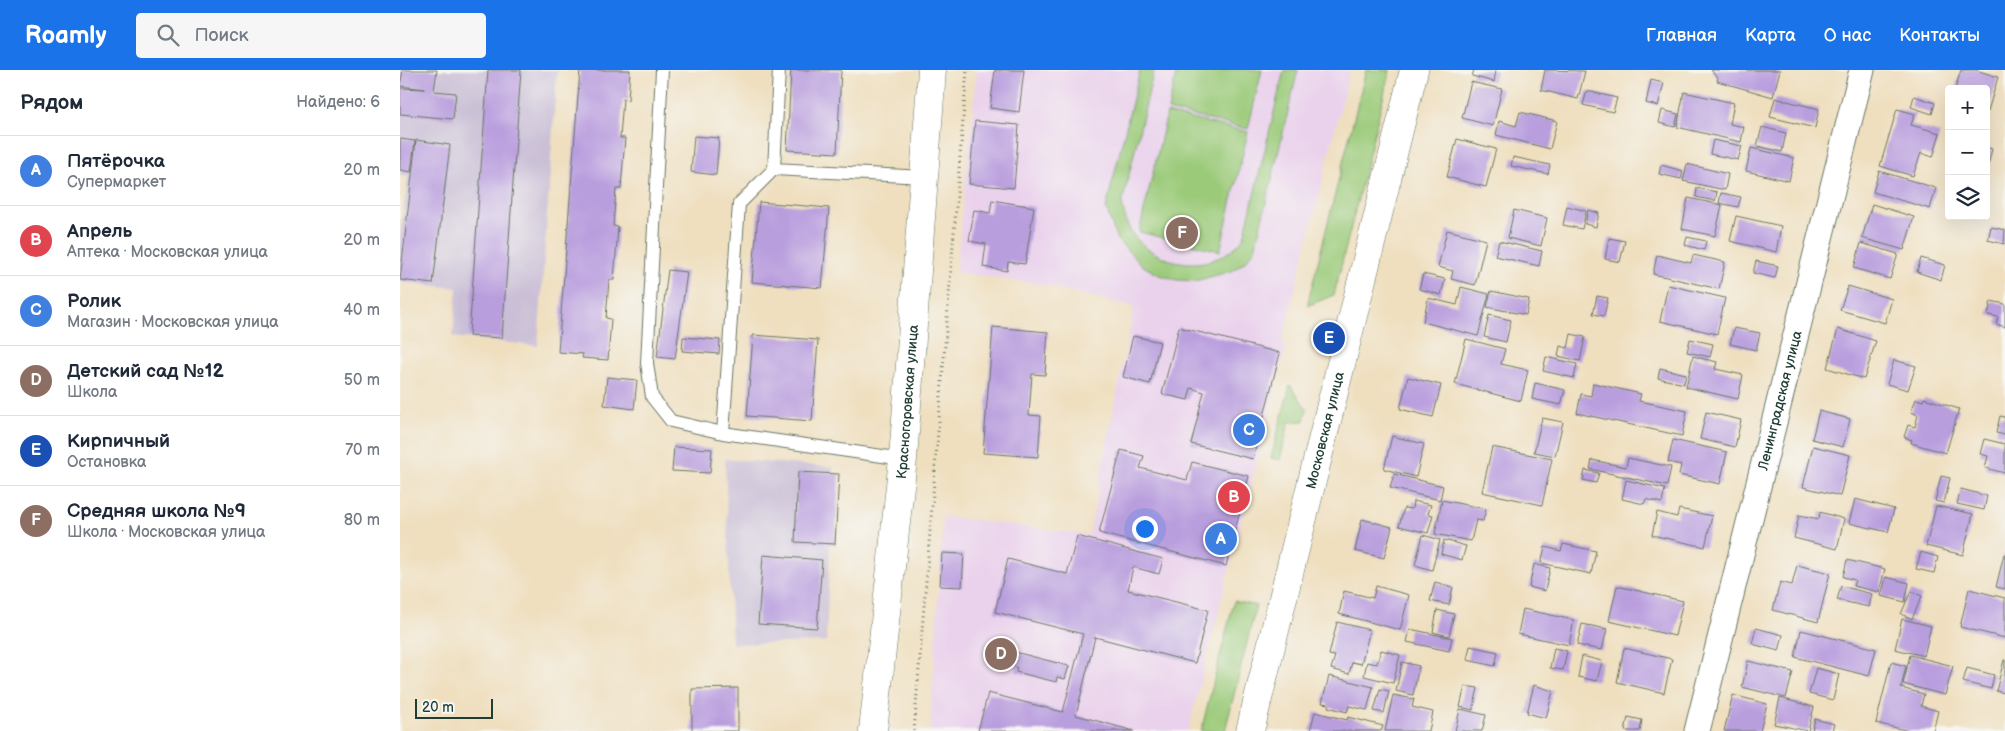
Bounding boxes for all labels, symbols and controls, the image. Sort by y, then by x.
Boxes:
search box [136,13,486,58]
text: Roamly [25,21,106,50]
icon: search [154,21,182,49]
text: Поиск [194,24,249,47]
text: Главная [1646,25,1717,46]
text: Карта [1745,25,1796,46]
text: О нас [1824,25,1871,46]
text: Контакты [1899,25,1980,46]
map controls [1945,85,1990,220]
button: + [1945,85,1990,130]
text: Рядом [20,90,83,115]
text: Найдено: 6 [296,93,380,112]
button: − [1945,130,1990,175]
text: Пятёрочка [67,150,165,173]
text: A [31,161,41,180]
text: 20 m [344,161,380,180]
text: Супермаркет [67,173,166,192]
button: layers [1945,175,1990,220]
pin: F [1166,214,1198,252]
text: Апрель [67,220,132,243]
text: B [30,231,42,250]
text: 20 m [344,231,380,250]
text: Аптека · Московская улица [67,243,268,262]
text: Ролик [67,290,121,313]
text: C [30,301,42,320]
text: 40 m [343,301,380,320]
text: Магазин · Московская улица [67,313,279,332]
pin: E [1313,319,1345,357]
street label: Красногоровская улица [892,323,922,480]
street label: Ленинградская улица [1754,328,1805,473]
text: Детский сад №12 [67,360,224,383]
street label: Московская улица [1302,369,1348,491]
text: D [30,371,42,390]
text: 50 m [344,371,380,390]
text: Школа [67,383,117,402]
pin: C [1233,411,1265,449]
text: Кирпичный [67,430,170,453]
text: E [31,441,41,460]
text: 70 m [345,441,380,460]
text: Остановка [67,453,146,472]
pin: B [1218,478,1250,516]
text: Средняя школа №9 [67,500,246,523]
text: F [31,511,41,530]
text: 80 m [344,511,380,530]
your location [1132,516,1158,542]
pin: A [1205,520,1237,558]
text: Школа · Московская улица [67,523,265,542]
pin: D [985,635,1017,673]
scale bar [415,696,492,719]
text: 20 m [422,699,454,716]

